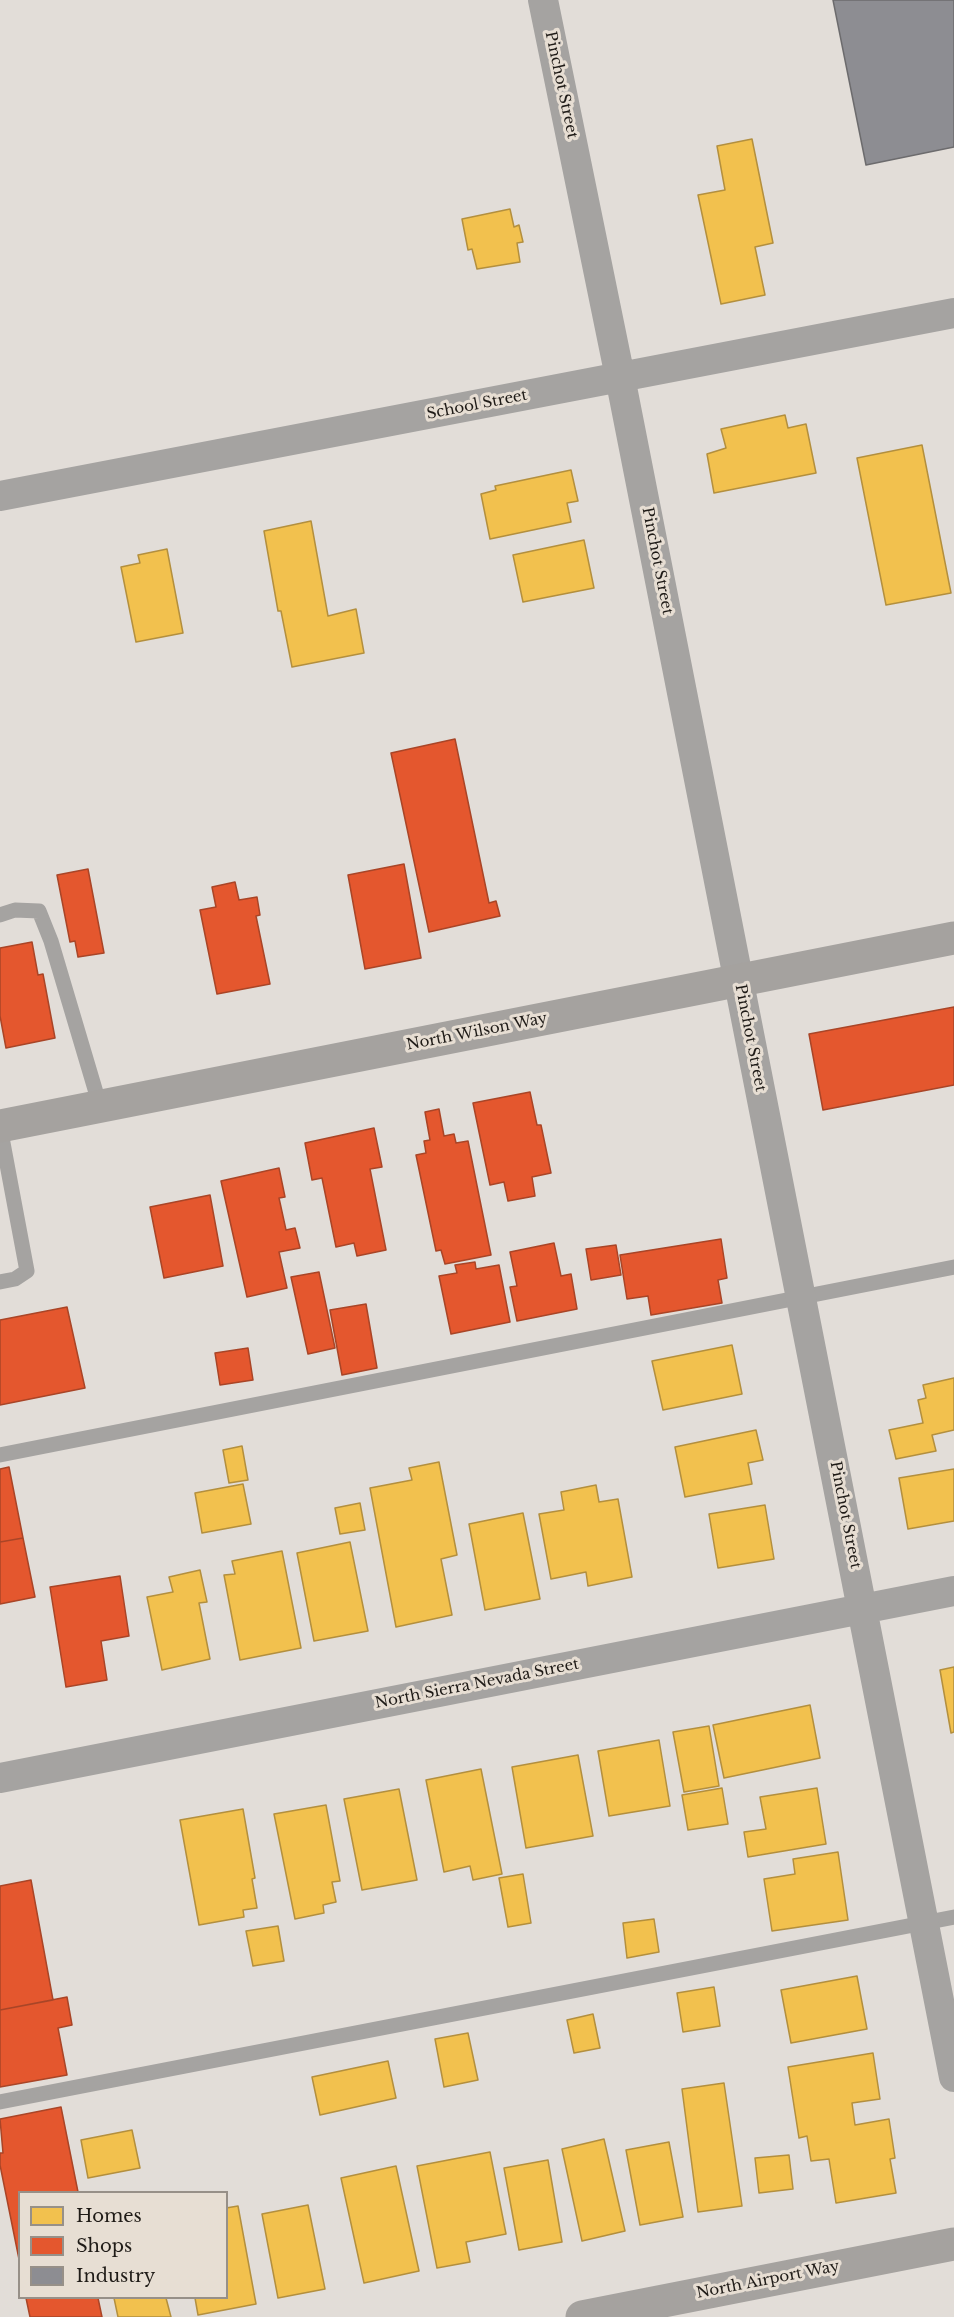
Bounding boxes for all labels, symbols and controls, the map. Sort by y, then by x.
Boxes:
street label: Pinchot Street [541,30,581,140]
street label: School Street [425,386,529,424]
street label: Pinchot Street [638,506,676,616]
street label: Pinchot Street [731,983,769,1093]
street label: North Wilson Way [405,1010,549,1054]
street label: Pinchot Street [826,1460,864,1570]
street label: North Sierra Nevada Street [374,1655,580,1713]
legend [18,2191,228,2299]
text: Homes [76,2205,142,2227]
text: Shops [76,2235,132,2257]
street label: North Airport Way [695,2257,841,2303]
text: Industry [76,2265,155,2287]

